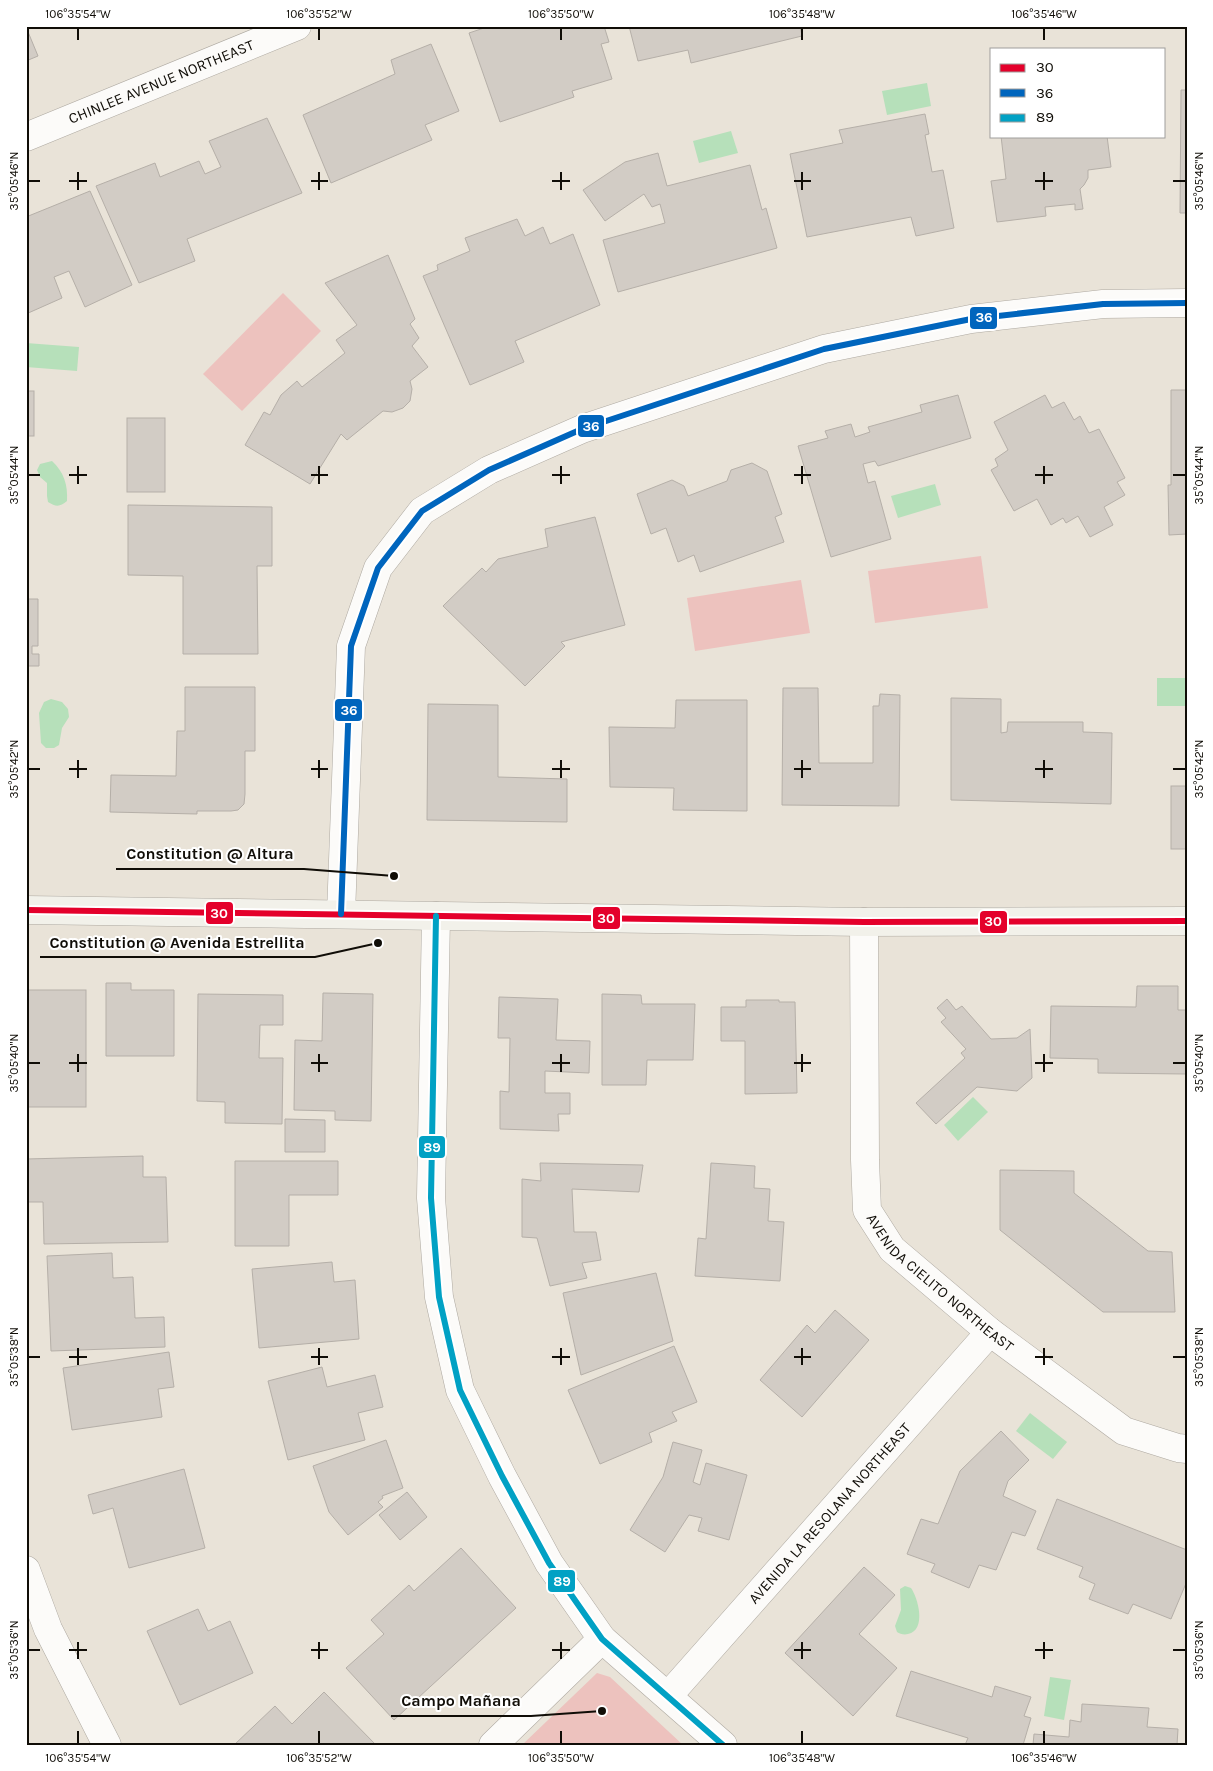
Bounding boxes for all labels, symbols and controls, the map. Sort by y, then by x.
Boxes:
text: 106°35'54"W [45,7,111,21]
text: 106°35'52"W [286,7,352,21]
text: 106°35'50"W [528,7,594,21]
text: 106°35'48"W [769,7,835,21]
text: 106°35'46"W [1011,7,1077,21]
street label: CHINLEE AVENUE NORTHEAST [66,36,257,128]
legend [990,48,1166,138]
text: 30 [1036,58,1054,76]
text: 36 [1036,84,1053,102]
text: 89 [1036,108,1054,126]
text: 35°05'46"N [7,152,21,210]
text: 35°05'46"N [1192,152,1206,210]
line badge: 36 [969,306,998,330]
text: 36 [975,309,993,326]
line badge: 36 [577,414,605,438]
text: 36 [582,418,600,435]
text: 35°05'44"N [7,446,21,504]
text: 35°05'44"N [1192,446,1206,504]
line badge: 36 [334,698,363,722]
text: 36 [340,702,358,719]
text: 35°05'42"N [7,740,21,799]
text: 35°05'42"N [1192,740,1206,799]
callout: Constitution @ Altura [116,838,304,869]
text: Constitution @ Altura [126,844,294,863]
line badge: 30 [205,901,234,925]
text: 30 [210,905,228,922]
line badge: 30 [592,906,621,930]
text: 30 [597,910,615,927]
line badge: 30 [979,910,1008,934]
text: 30 [984,913,1002,930]
callout: Constitution @ Avenida Estrellita [40,926,315,957]
text: Constitution @ Avenida Estrellita [49,933,305,952]
text: 35°05'40"N [7,1033,21,1093]
text: 35°05'40"N [1192,1033,1206,1093]
line badge: 89 [418,1135,446,1159]
text: 89 [423,1139,441,1156]
street label: AVENIDA CIELITO NORTHEAST [863,1210,1018,1356]
text: 35°05'38"N [7,1327,21,1387]
text: 35°05'38"N [1192,1327,1206,1387]
street label: AVENIDA LA RESOLANA NORTHEAST [745,1419,915,1607]
line badge: 89 [547,1569,576,1593]
text: 89 [553,1573,571,1590]
text: 35°05'36"N [7,1620,21,1680]
text: 35°05'36"N [1192,1620,1206,1680]
callout: Campo Mañana [391,1685,531,1716]
text: Campo Mañana [401,1691,521,1710]
text: 106°35'54"W [45,1751,111,1765]
text: 106°35'52"W [286,1751,352,1765]
text: 106°35'50"W [528,1751,594,1765]
text: 106°35'48"W [769,1751,835,1765]
text: 106°35'46"W [1011,1751,1077,1765]

